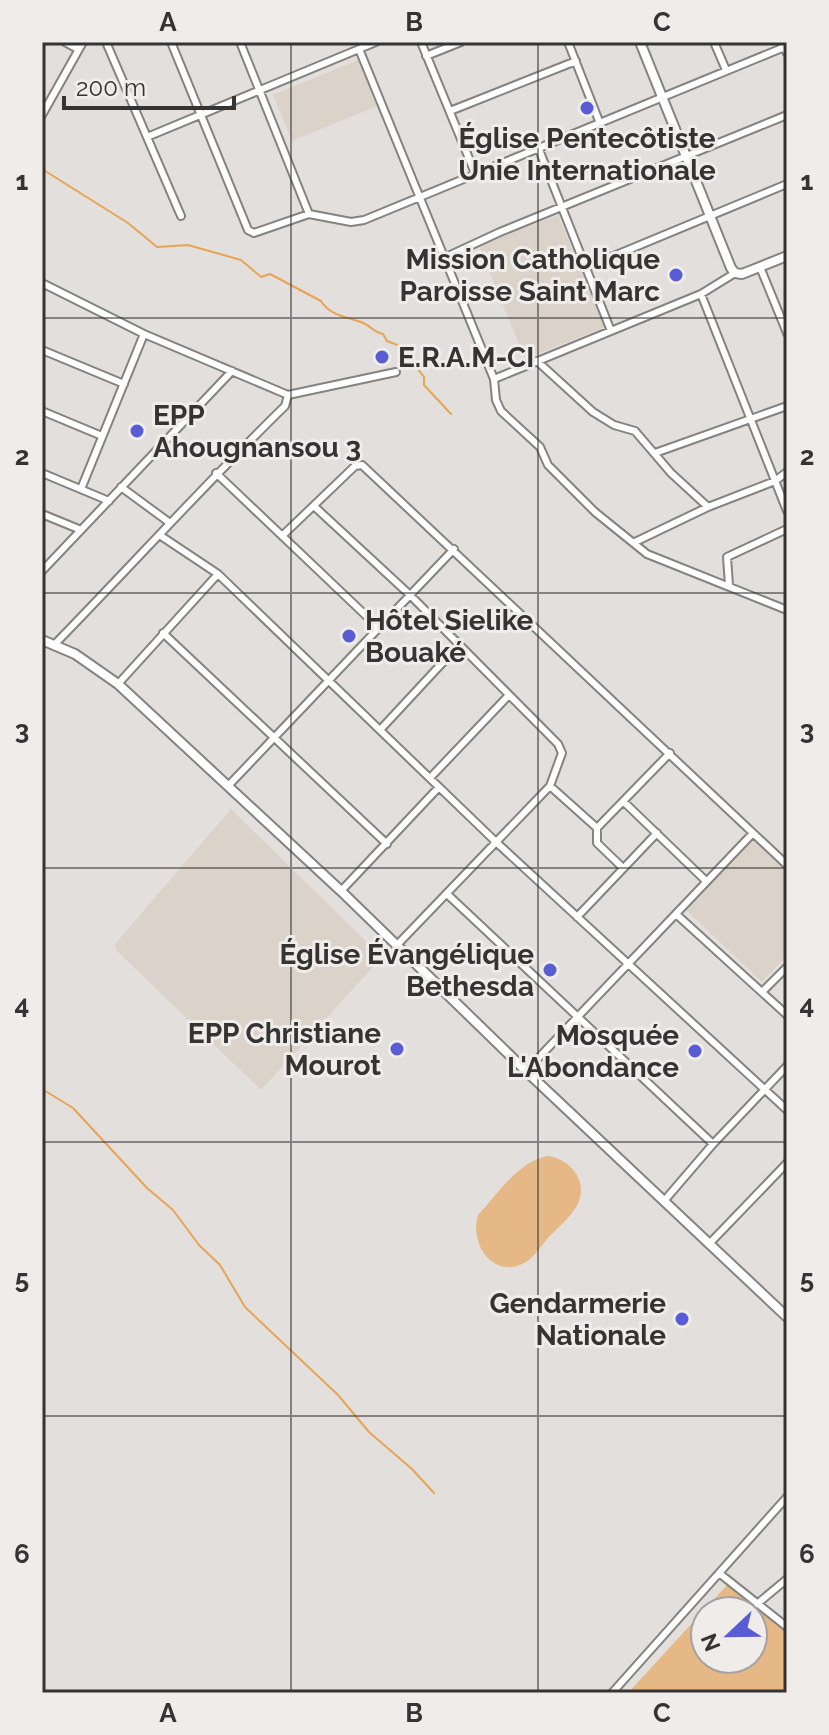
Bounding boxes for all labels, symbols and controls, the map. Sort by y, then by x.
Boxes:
text: A [159,7,177,37]
text: B [405,7,423,37]
text: C [653,7,671,37]
scale bar [64,60,234,110]
text: 200 m [76,73,146,102]
marker: Église Pentecôtiste Unie Internationale [578,99,596,117]
place label: Église Pentecôtiste Unie Internationale [458,122,716,187]
text: 1 [16,166,29,196]
text: 1 [801,166,814,196]
place label: Mission Catholique Paroisse Saint Marc [400,243,660,308]
marker: Mission Catholique Paroisse Saint Marc [667,266,685,284]
place label: E.R.A.M-CI [398,341,534,374]
marker: E.R.A.M-CI [373,348,391,366]
place label: EPP Ahougnansou 3 [153,399,361,464]
marker: EPP Ahougnansou 3 [128,422,146,440]
text: 2 [15,441,29,471]
text: 2 [800,441,814,471]
place label: Hôtel Sielike Bouaké [365,604,534,669]
marker: Hôtel Sielike Bouaké [340,627,358,645]
text: 3 [15,715,29,745]
text: 3 [800,715,814,745]
place label: Église Évangélique Bethesda [279,938,534,1003]
marker: Église Évangélique Bethesda [541,961,559,979]
text: 4 [15,990,29,1020]
text: 4 [800,990,814,1020]
place label: EPP Christiane Mourot [188,1017,381,1082]
place label: Mosquée L'Abondance [507,1019,679,1084]
marker: EPP Christiane Mourot [388,1040,406,1058]
marker: Mosquée L'Abondance [686,1042,704,1060]
text: 5 [15,1264,29,1294]
text: 5 [800,1264,814,1294]
place label: Gendarmerie Nationale [489,1287,666,1352]
marker: Gendarmerie Nationale [673,1310,691,1328]
text: 6 [14,1539,30,1569]
text: 6 [799,1539,815,1569]
north arrow [689,1595,769,1675]
text: N [695,1630,726,1655]
text: A [159,1698,177,1728]
text: B [405,1698,423,1728]
text: C [653,1698,671,1728]

